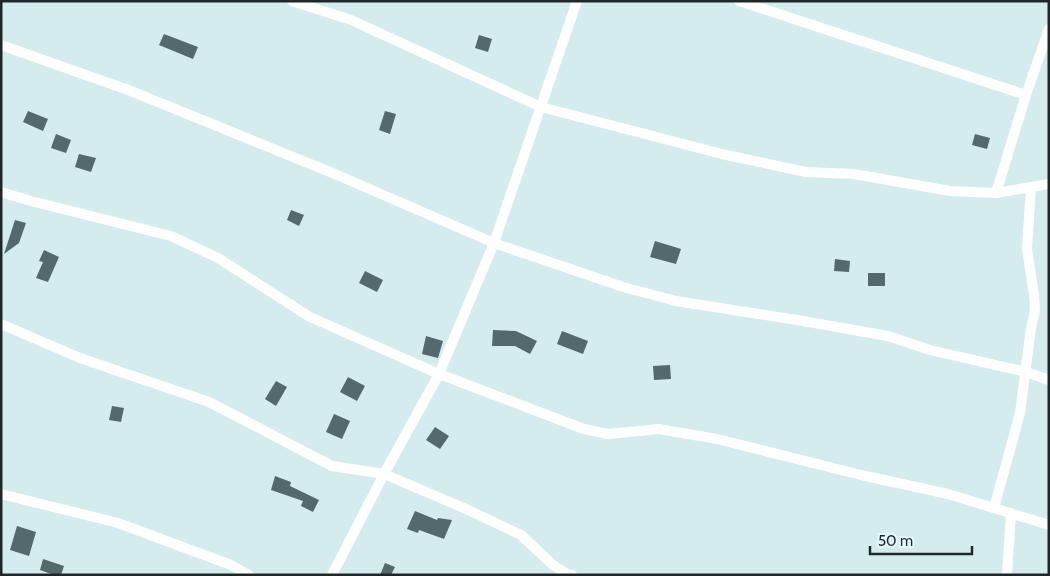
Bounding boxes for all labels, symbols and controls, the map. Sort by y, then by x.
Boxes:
scale bar [870,524,972,556]
text: 50 m [878,532,913,550]

